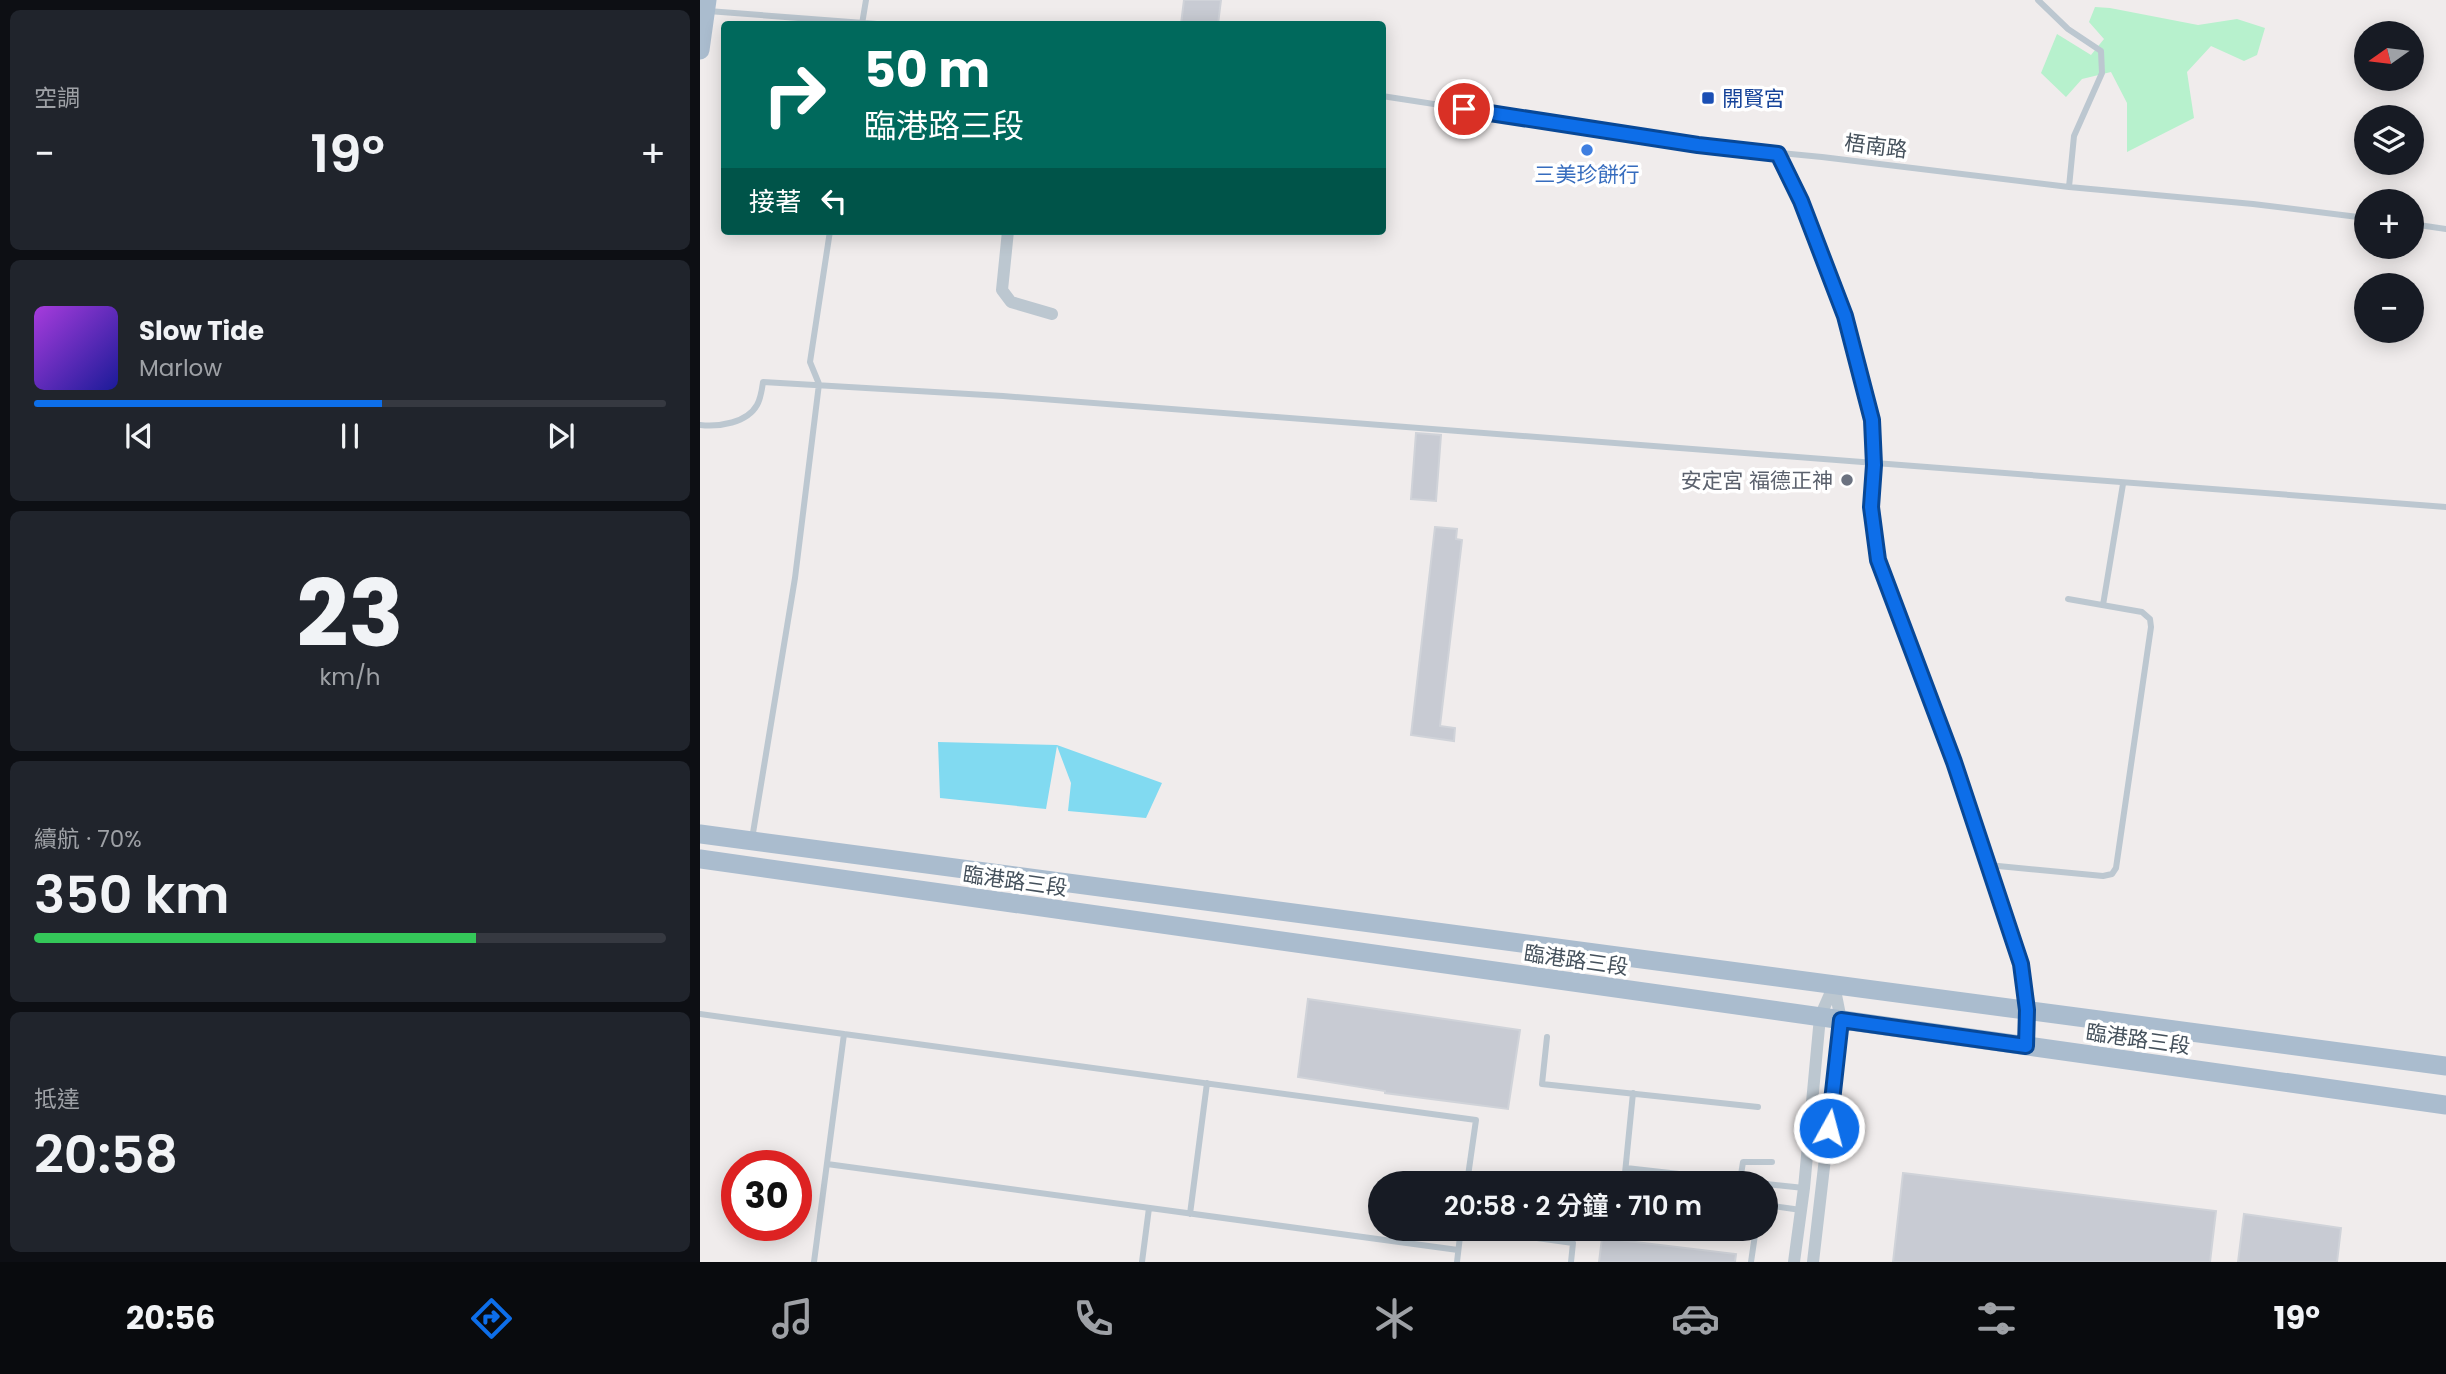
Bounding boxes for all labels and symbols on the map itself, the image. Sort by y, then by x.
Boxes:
north arrow [2354,21,2424,91]
pin [1434,79,1494,139]
place label: 開賢宮 [1722,84,1785,113]
marker: 開賢宮 [1700,90,1716,106]
street label: 梧南路 [1843,128,1909,164]
marker: 三美珍餅行 [1579,142,1595,158]
place label: 三美珍餅行 [1535,160,1640,189]
place label: 安定宮 福德正神 [1680,466,1833,495]
marker: 安定宮 福德正神 [1839,472,1855,488]
street label: 臨港路三段 [961,859,1069,903]
street label: 臨港路三段 [1522,938,1630,982]
street label: 臨港路三段 [2084,1017,2192,1061]
position arrow [1792,1091,1866,1165]
speed limit sign: 30 [721,1150,812,1241]

